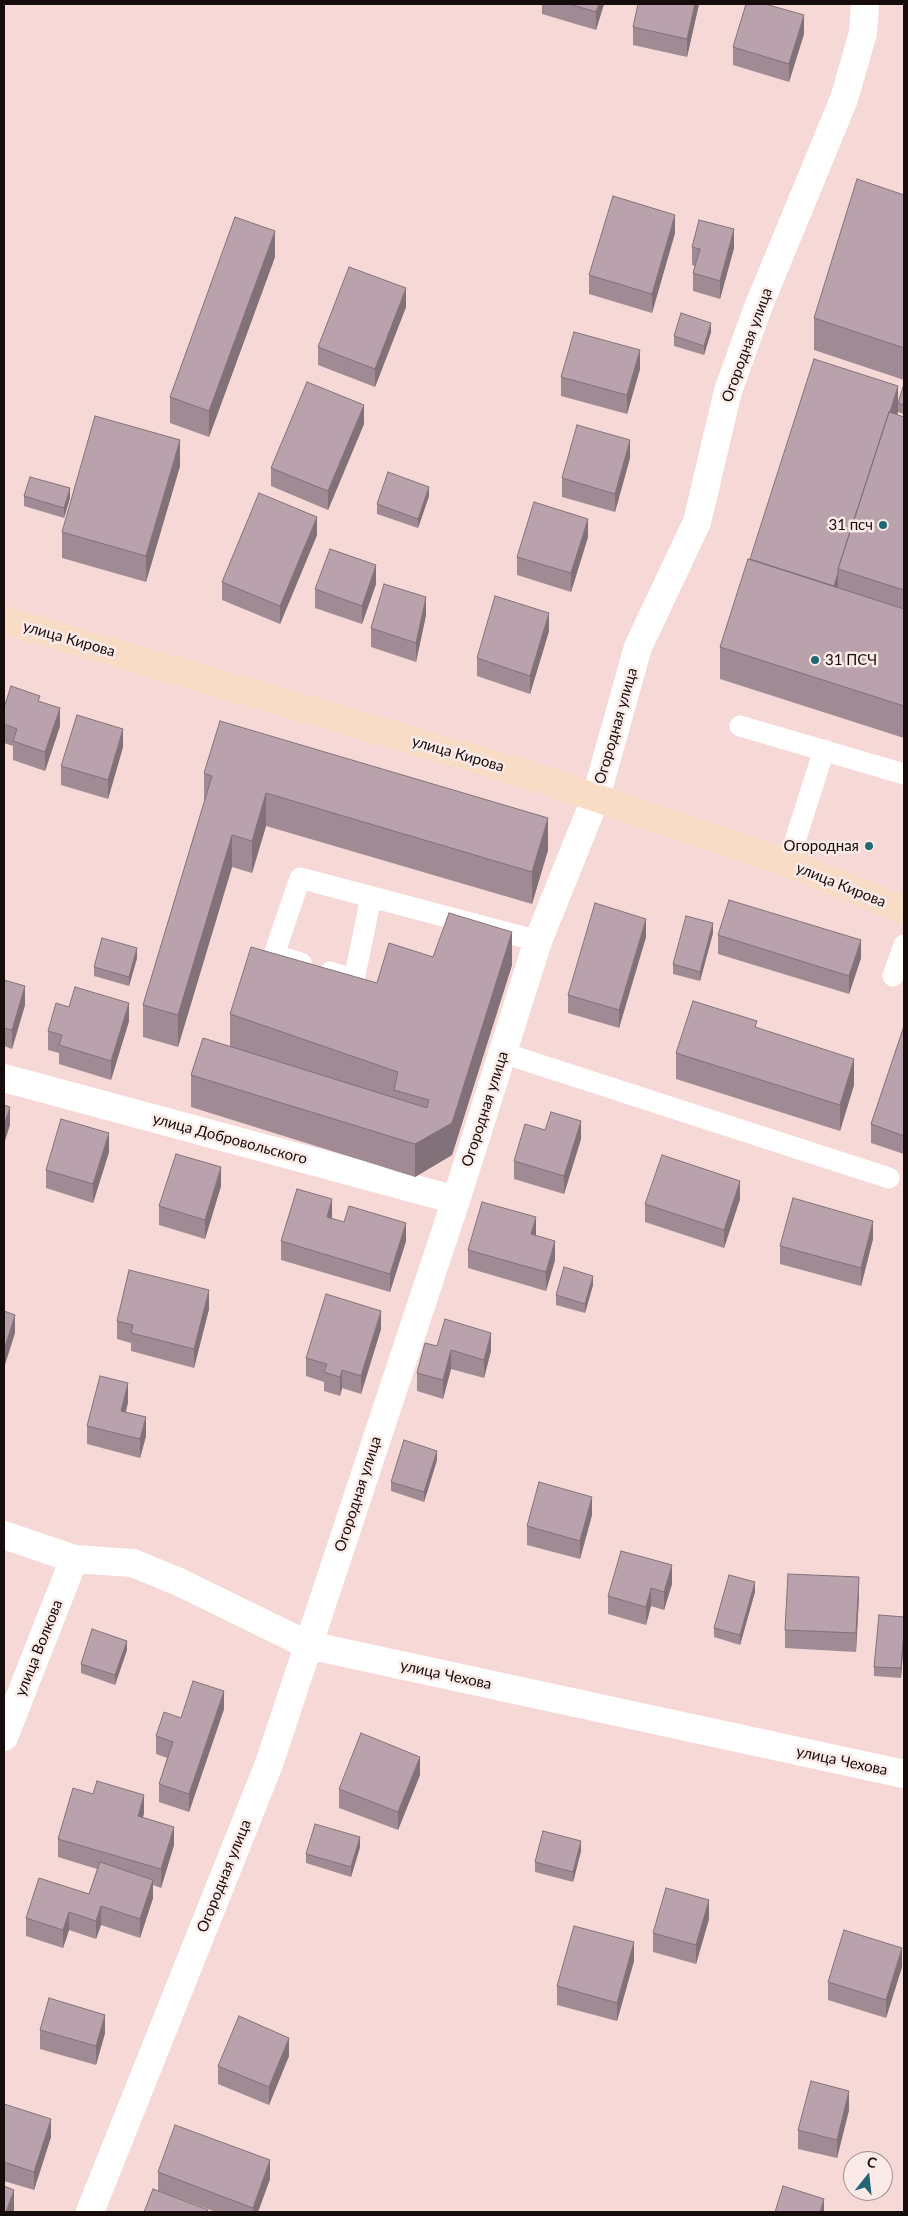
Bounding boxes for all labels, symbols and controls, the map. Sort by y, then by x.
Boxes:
street label: Огородная улица [718,285,776,405]
place label: 31 псч [828,516,873,534]
marker: 31 псч [877,519,889,531]
street label: улица Кирова [21,617,117,661]
place label: 31 ПСЧ [825,651,877,669]
marker: 31 ПСЧ [809,654,821,666]
street label: Огородная улица [591,666,641,786]
street label: улица Кирова [410,732,506,776]
place label: Огородная [784,837,859,855]
marker: Огородная [863,840,875,852]
street label: улица Кирова [793,859,889,911]
street label: Огородная улица [458,1049,512,1169]
street label: улица Добровольского [151,1110,309,1168]
street label: Огородная улица [331,1434,385,1554]
street label: улица Волкова [11,1597,67,1699]
street label: улица Чехова [399,1657,493,1693]
street label: улица Чехова [795,1743,889,1779]
street label: Огородная улица [193,1817,255,1935]
north arrow [843,2151,893,2201]
text: С [865,2153,879,2172]

